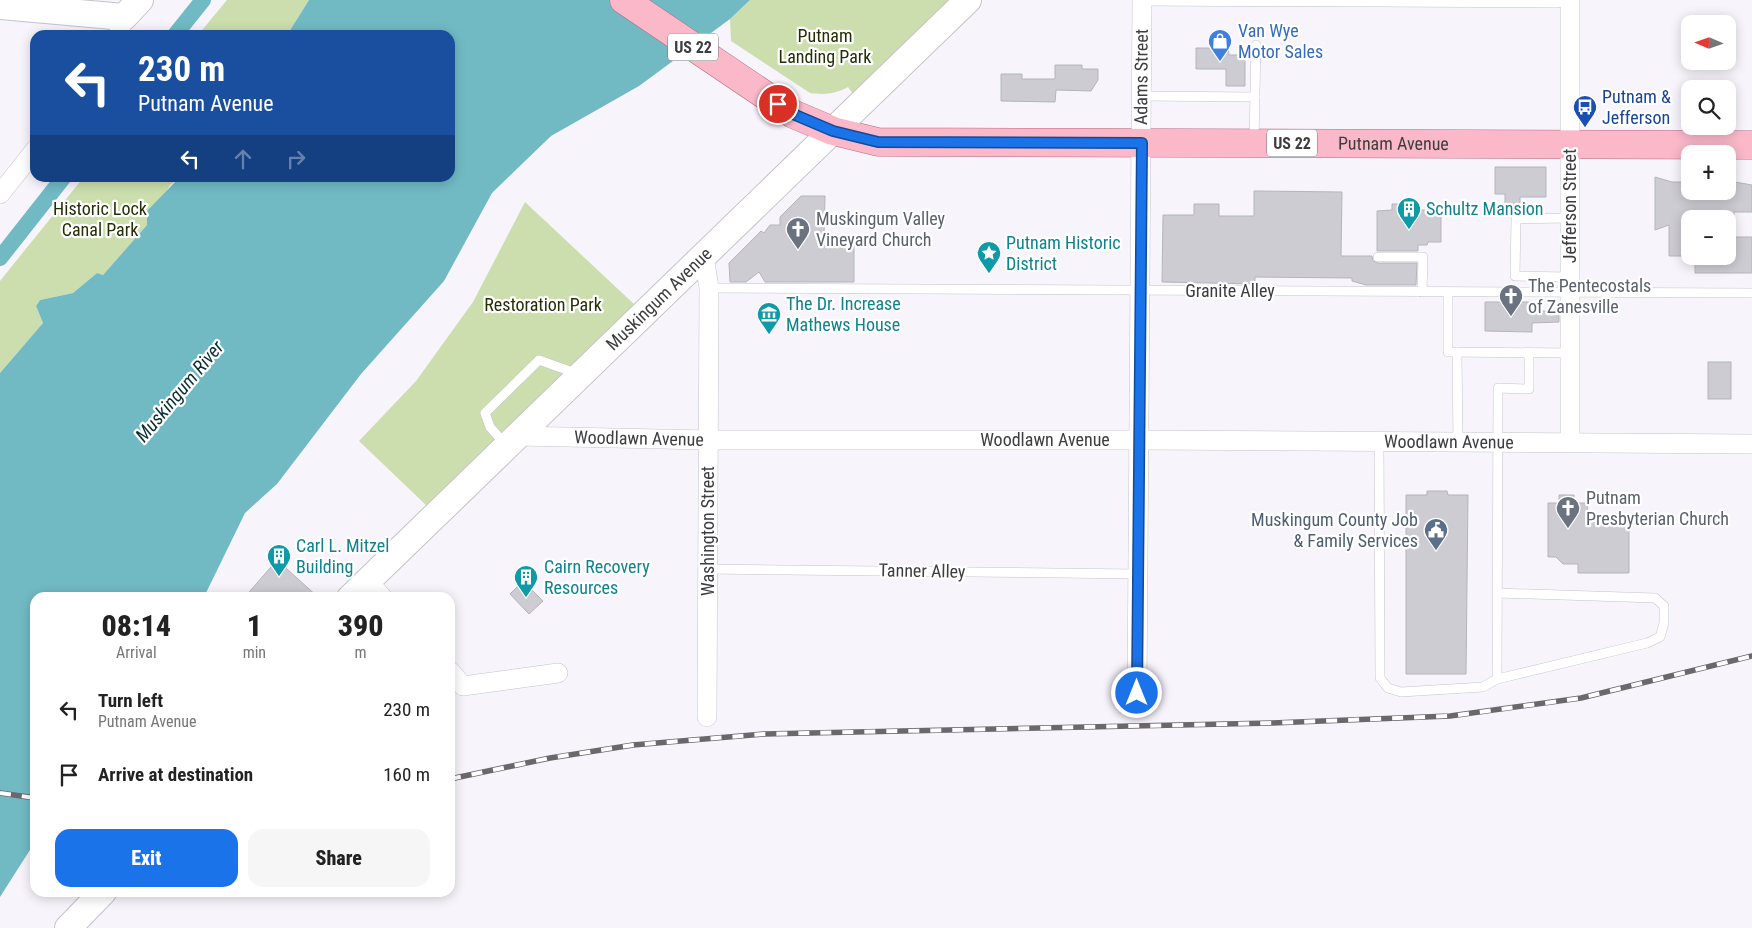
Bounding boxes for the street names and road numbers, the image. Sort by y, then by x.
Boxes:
street label: Adams Street [1130,29,1152,125]
road number: US 22 [668,34,718,61]
road number: US 22 [1267,130,1317,156]
street label: Putnam Avenue [1338,133,1449,154]
street label: Jefferson Street [1559,149,1580,263]
street label: Muskingum Avenue [602,243,716,354]
street label: Granite Alley [1185,280,1275,301]
street label: Woodlawn Avenue [574,426,704,450]
street label: Woodlawn Avenue [980,429,1110,450]
street label: Woodlawn Avenue [1384,431,1514,452]
street label: Washington Street [697,466,718,596]
street label: Tanner Alley [878,559,966,582]

